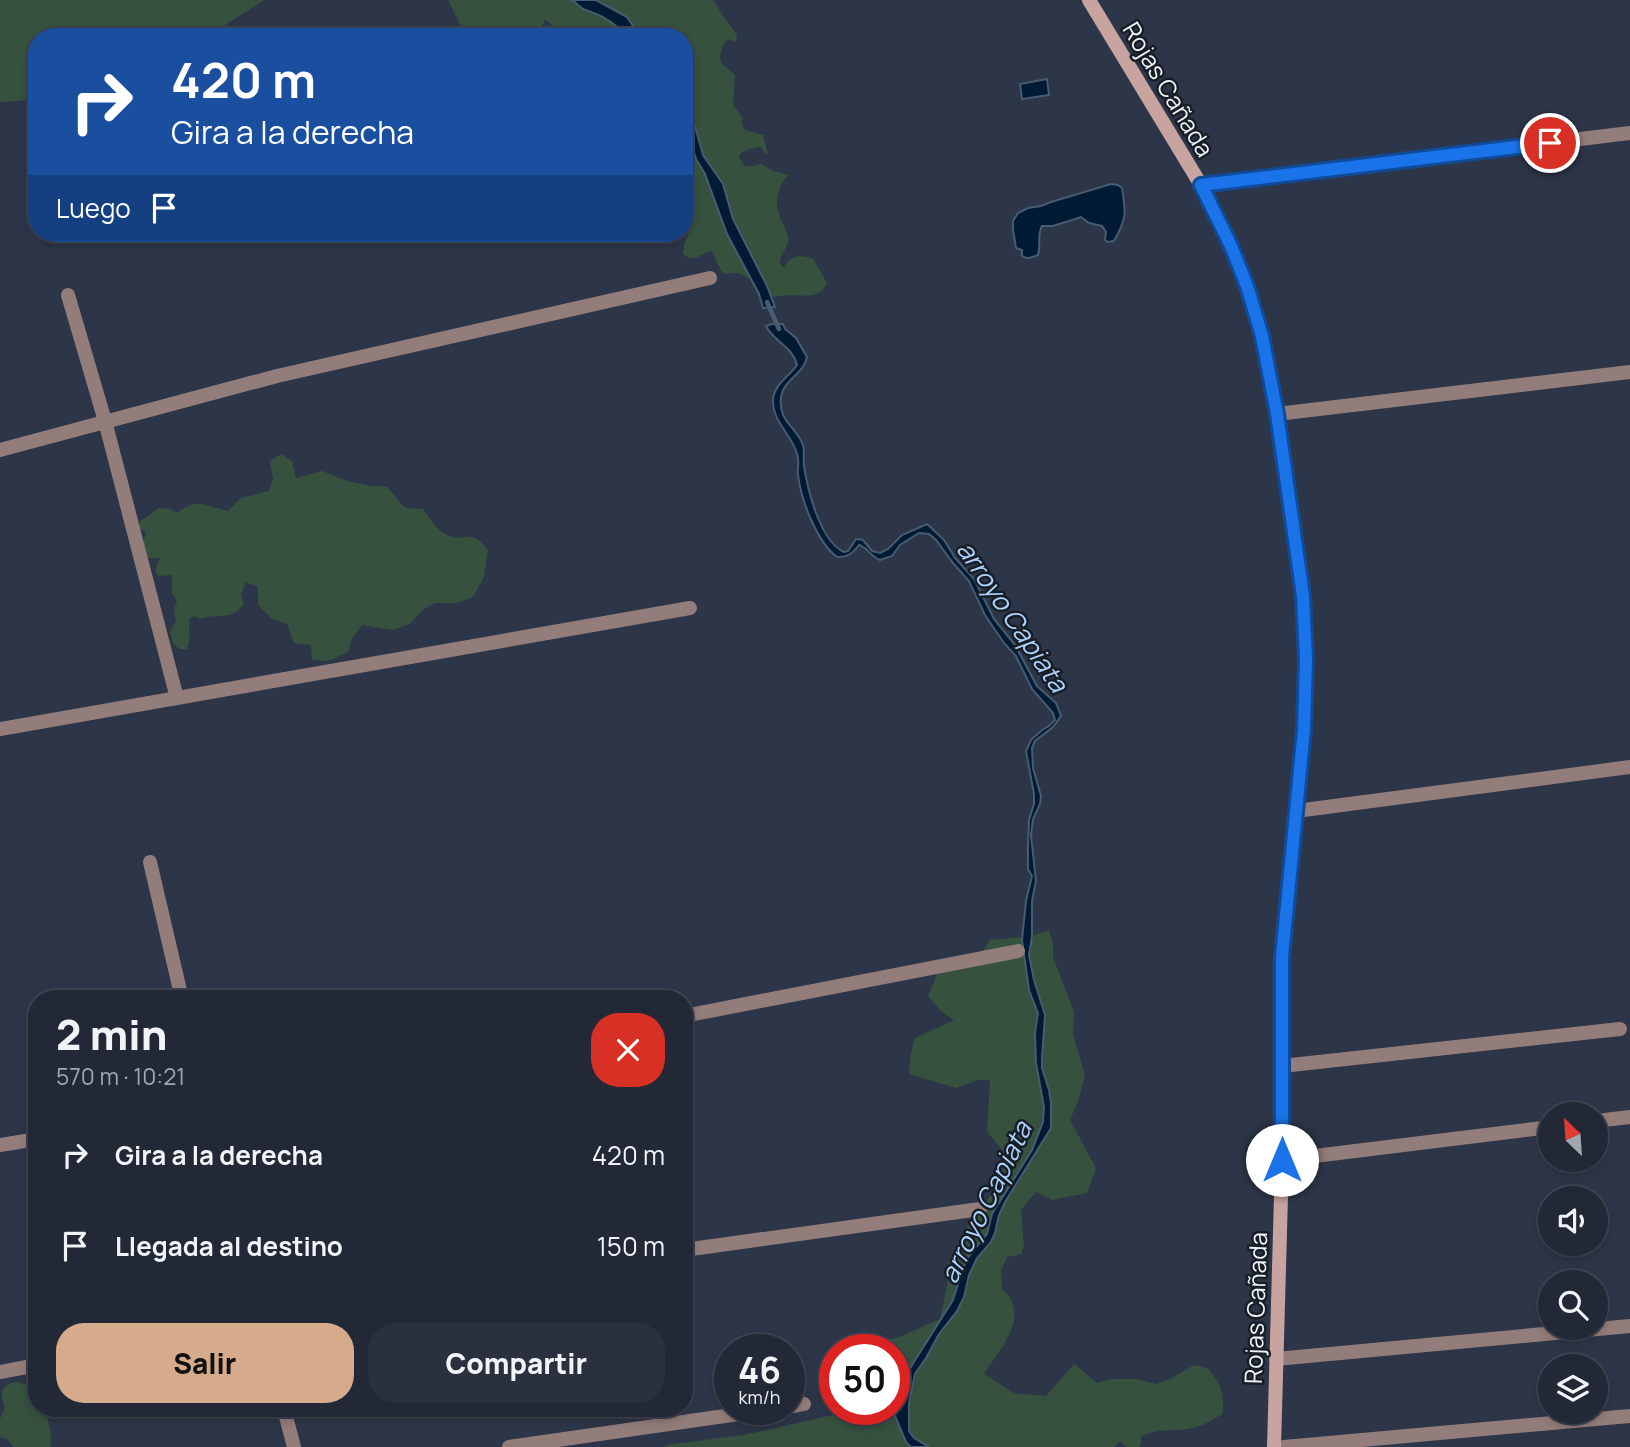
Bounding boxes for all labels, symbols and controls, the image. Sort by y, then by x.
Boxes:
street label: Rojas Cañada [1116,15,1222,163]
text: 420 m [171,46,316,113]
icon: right [56,56,147,147]
text: Gira a la derecha [171,110,414,154]
pin [1520,113,1580,173]
icon: arrive [1531,124,1569,162]
icon: arrive [145,189,183,227]
text: Luego [56,190,131,226]
water label: arroyo Capiata [949,533,1078,700]
text: 2 min [56,1005,167,1063]
button: close [591,1013,665,1087]
text: 570 m · 10:21 [56,1060,185,1092]
north arrow [1538,1102,1608,1172]
map controls [1538,1102,1608,1424]
water label: arroyo Capiata [930,1114,1040,1289]
position arrow [1245,1123,1319,1197]
icon: right [56,1136,94,1174]
text: Gira a la derecha [115,1137,323,1173]
text: 420 m [592,1137,665,1173]
button: sound [1538,1186,1608,1256]
icon: arrive [56,1227,94,1265]
text: Llegada al destino [115,1228,343,1264]
text: 150 m [597,1228,665,1264]
street label: Rojas Cañada [1236,1232,1274,1384]
button: search [1538,1270,1608,1340]
button: Salir [56,1323,354,1403]
button: Compartir [368,1323,665,1403]
speed limit sign: 50 [819,1334,910,1425]
text: 46 [738,1346,781,1394]
button: layers [1538,1354,1608,1424]
text: km/h [739,1385,780,1409]

